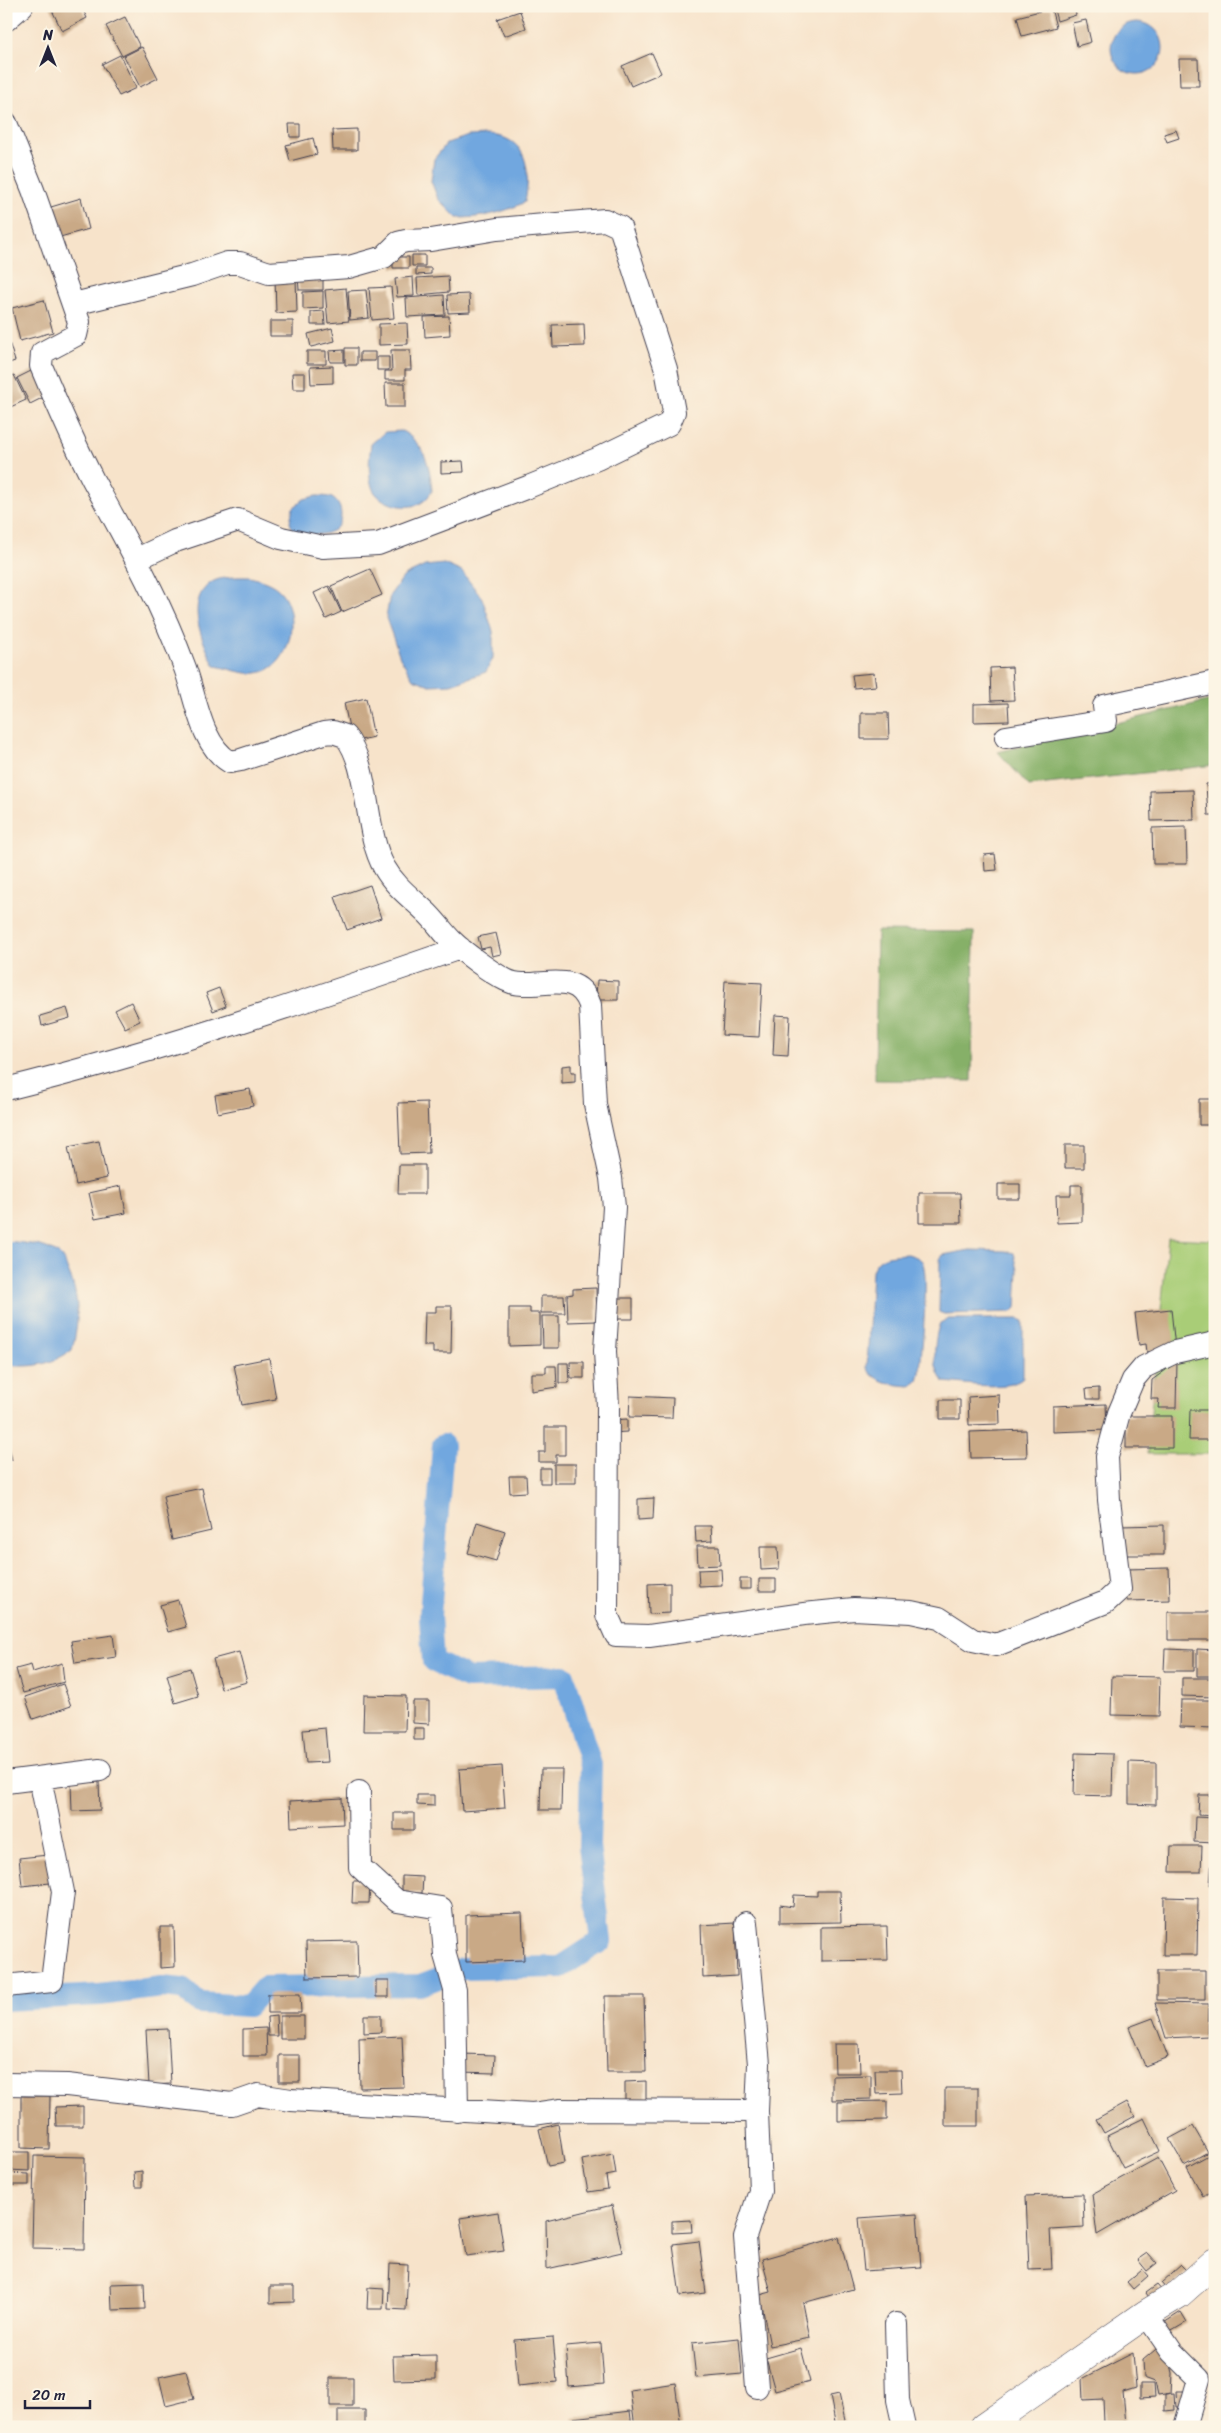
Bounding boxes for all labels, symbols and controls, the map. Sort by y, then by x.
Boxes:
north arrow [22,22,72,72]
text: N [42,23,53,48]
scale bar [25,2378,90,2410]
text: 20 m [32,2382,66,2408]

